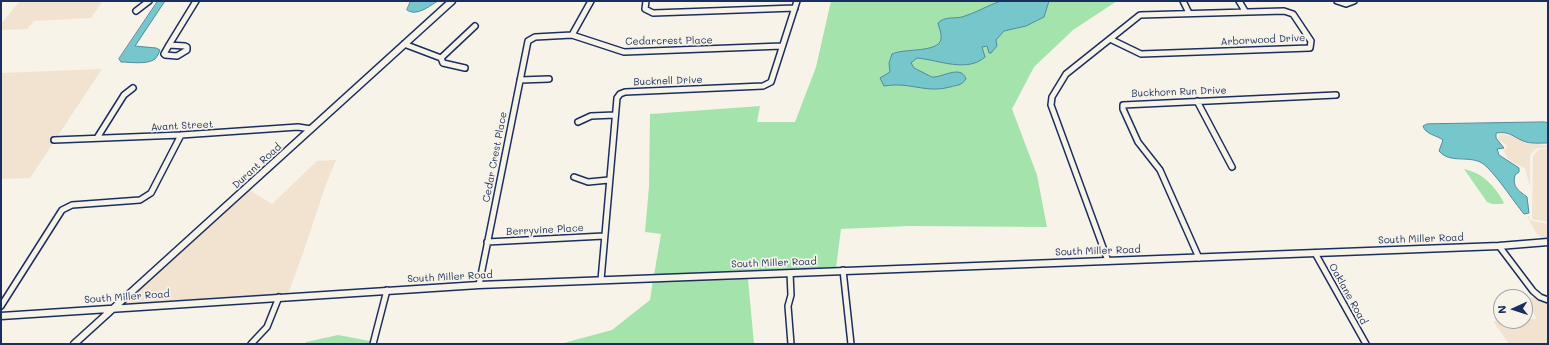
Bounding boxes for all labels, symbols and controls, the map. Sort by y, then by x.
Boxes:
street label: Arborwood Drive [1220,32,1306,48]
street label: Cedarcrest Place [625,34,713,48]
street label: Bucknell Drive [633,74,703,88]
street label: Buckhorn Run Drive [1131,84,1227,100]
street label: Cedar Crest Place [480,111,510,203]
street label: Avant Street [151,118,213,134]
street label: Durant Road [230,141,284,191]
street label: Berryvine Place [506,222,584,238]
street label: South Miller Road [1378,232,1464,246]
street label: South Miller Road [1055,244,1141,258]
street label: South Miller Road [731,256,817,270]
street label: Oaklane Road [1326,261,1370,327]
street label: South Miller Road [407,269,493,285]
street label: South Miller Road [84,288,170,306]
north arrow [1493,289,1533,329]
text: N [1494,305,1509,314]

